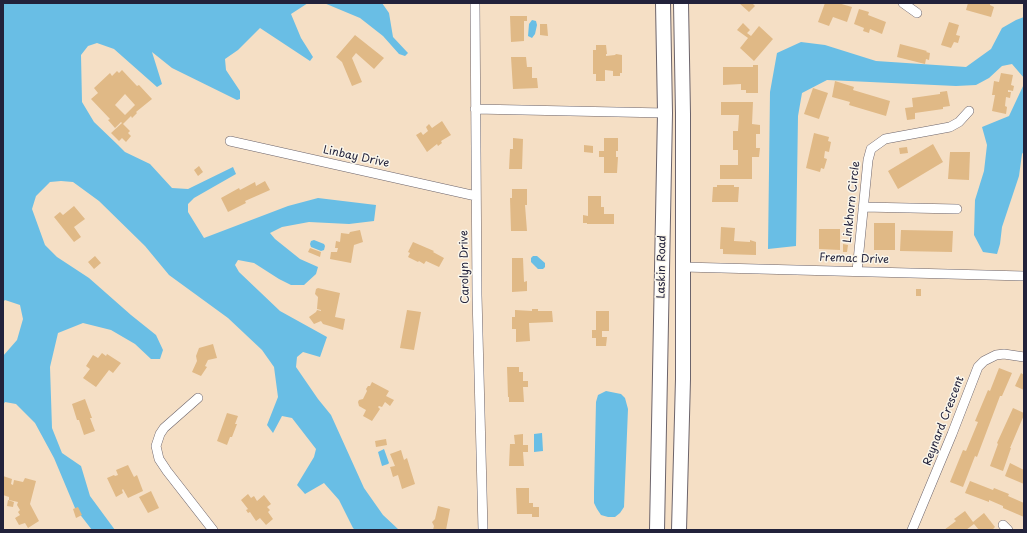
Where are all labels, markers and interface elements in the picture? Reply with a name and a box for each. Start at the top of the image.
street label: Linbay Drive [322,144,390,170]
street label: Linkhorn Circle [841,160,863,244]
street label: Carolyn Drive [458,230,472,304]
street label: Laskin Road [655,235,669,299]
street label: Fremac Drive [819,251,889,267]
street label: Reynard Crescent [921,375,967,467]

